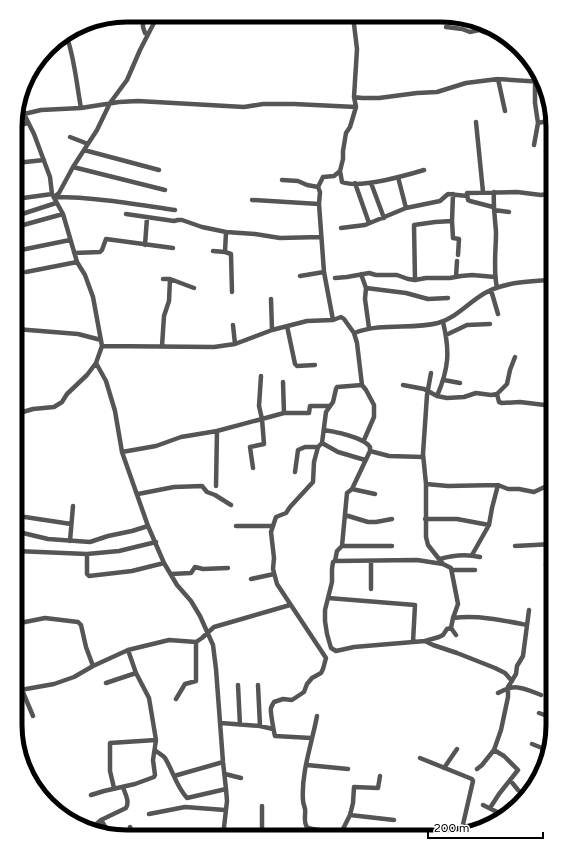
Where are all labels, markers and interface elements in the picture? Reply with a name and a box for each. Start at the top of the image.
scale bar [428,814,543,840]
text: 200 m [434,821,469,835]

